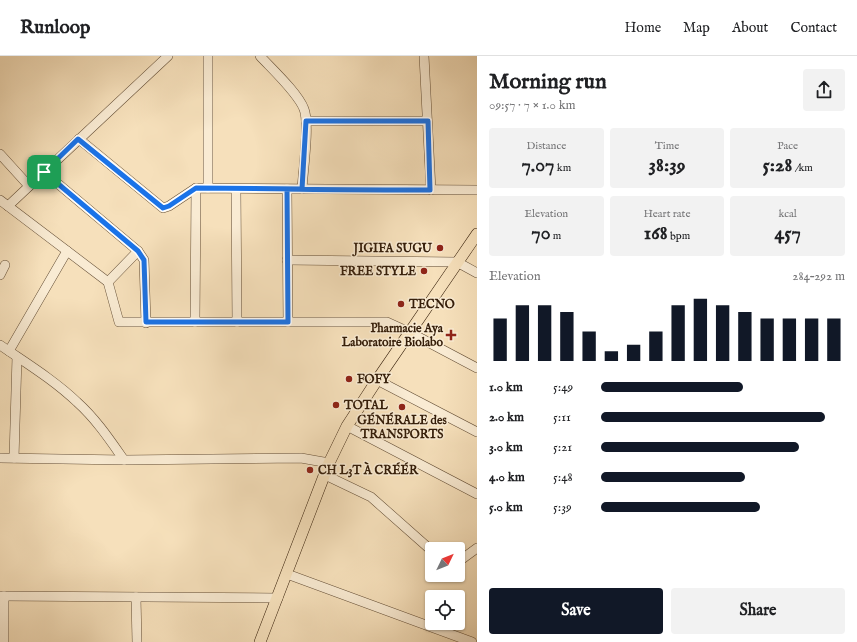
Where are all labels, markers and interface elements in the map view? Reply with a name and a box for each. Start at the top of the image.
text: Runloop [20,16,90,40]
text: Home [625,19,661,37]
text: Map [683,19,710,37]
text: About [732,19,768,37]
text: Contact [790,19,837,37]
text: Morning run [489,68,607,96]
button: share [803,69,845,111]
text: 09:57 · 7 × 1.0 km [489,97,576,114]
text: Distance [526,139,566,153]
text: Time [655,139,679,153]
text: Pace [777,139,798,153]
text: 7.07 [522,153,554,178]
text: 38:39 [649,153,685,178]
text: 5:28 [763,153,792,178]
pin [27,155,61,189]
icon: arrive [33,161,55,183]
text: km [554,161,571,175]
text: /km [792,161,813,175]
text: Elevation [525,207,568,221]
text: Heart rate [644,207,690,221]
text: kcal [778,207,797,221]
text: 70 [531,221,550,246]
text: 168 [644,221,668,246]
text: 457 [774,221,801,246]
text: m [550,229,561,243]
text: bpm [668,229,690,243]
place label: JIGIFA SUGU [352,241,433,257]
marker: JIGIFA SUGU [435,243,445,253]
place label: FREE STYLE [340,264,417,279]
marker: FREE STYLE [419,266,429,276]
text: Elevation [489,268,541,285]
text: 284–292 m [792,268,845,285]
place label: TECNO [408,297,455,312]
marker: TECNO [396,299,406,309]
place label: Pharmacie Aya Laboratoire Biolabo [341,321,444,350]
marker: Pharmacie Aya Laboratoire Biolabo [446,330,456,340]
place label: FOFY [357,372,391,387]
marker: FOFY [344,374,354,384]
text: 1.0 km [489,379,523,396]
text: 5:49 [553,379,573,396]
place label: TOTAL [343,398,388,413]
marker: TOTAL [331,400,341,410]
marker: GÉNÉRALE des TRANSPORTS [397,402,407,412]
text: 2.0 km [489,409,524,426]
text: 5:11 [553,409,571,426]
place label: GÉNÉRALE des TRANSPORTS [357,412,447,442]
text: 3.0 km [489,439,523,456]
text: 5:21 [553,439,572,456]
place label: CH L3T À CRÉÉR [318,461,419,478]
marker: CH L3T À CRÉÉR [305,465,315,475]
text: 4.0 km [489,469,525,486]
text: 5:48 [553,469,573,486]
text: 5.0 km [489,499,523,516]
text: 5:39 [553,499,572,516]
north arrow [425,542,465,582]
map controls [425,542,465,630]
button: Save [489,588,663,634]
button: Share [671,588,845,634]
button: locate [425,590,465,630]

